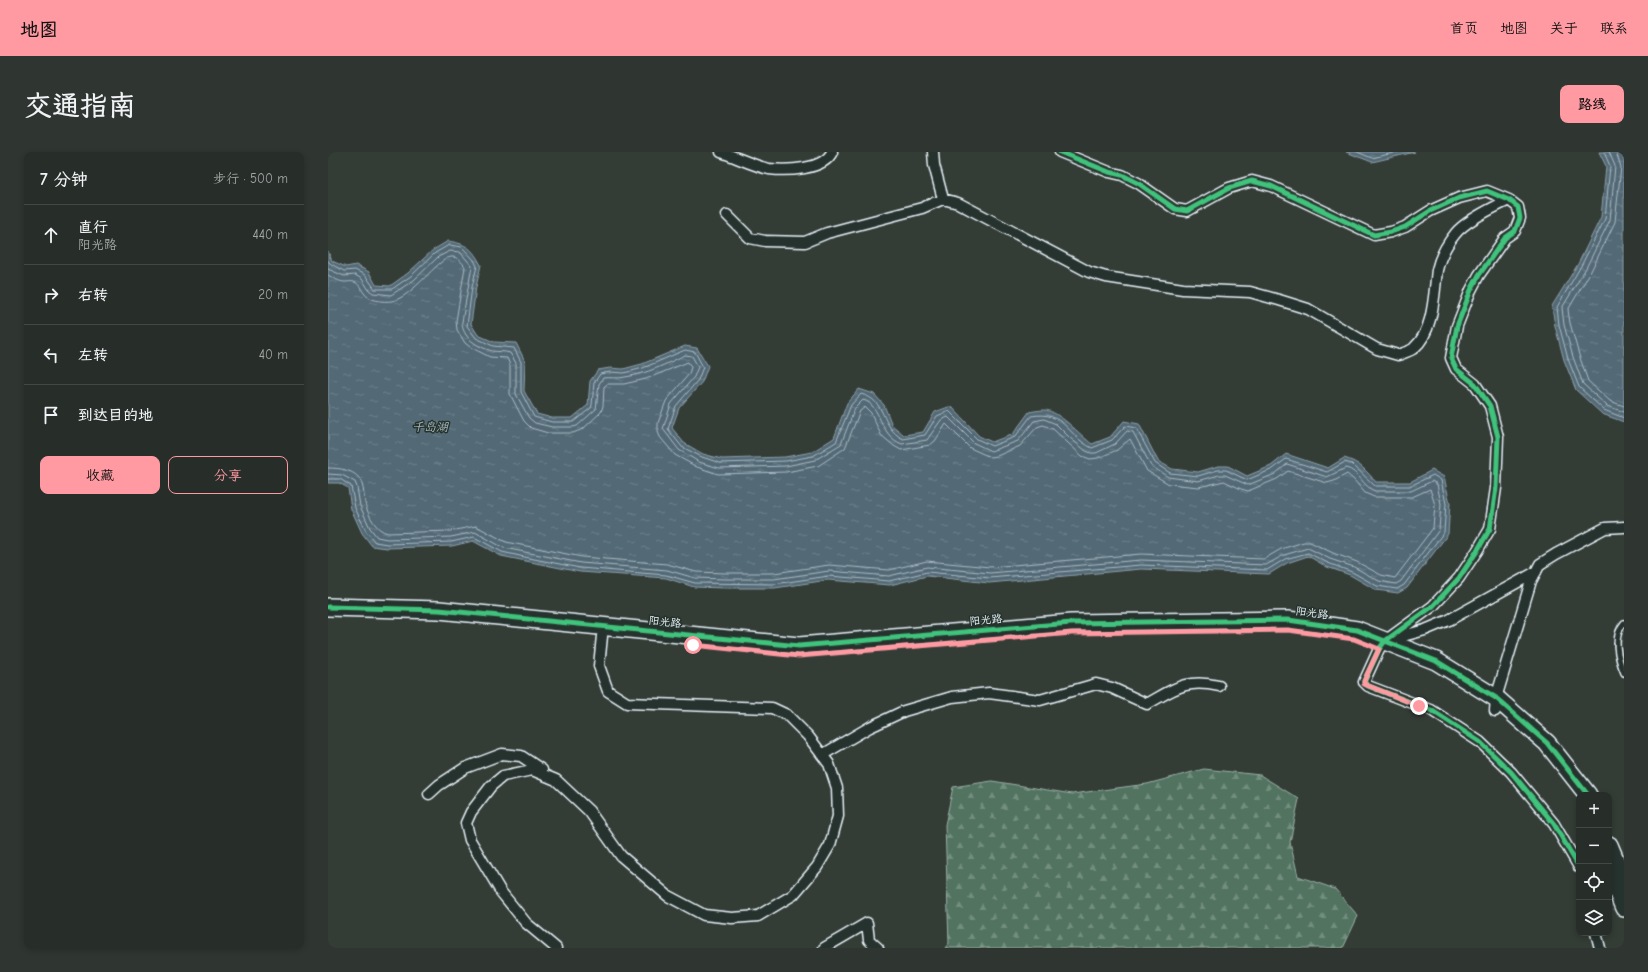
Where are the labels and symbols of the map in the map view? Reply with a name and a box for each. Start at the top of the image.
water label: 千岛湖 [412,420,449,434]
street label: 阳光路 [1295,604,1329,622]
street label: 阳光路 [969,612,1003,628]
street label: 阳光路 [648,614,682,630]
route start [684,636,702,654]
route end [1410,697,1428,715]

